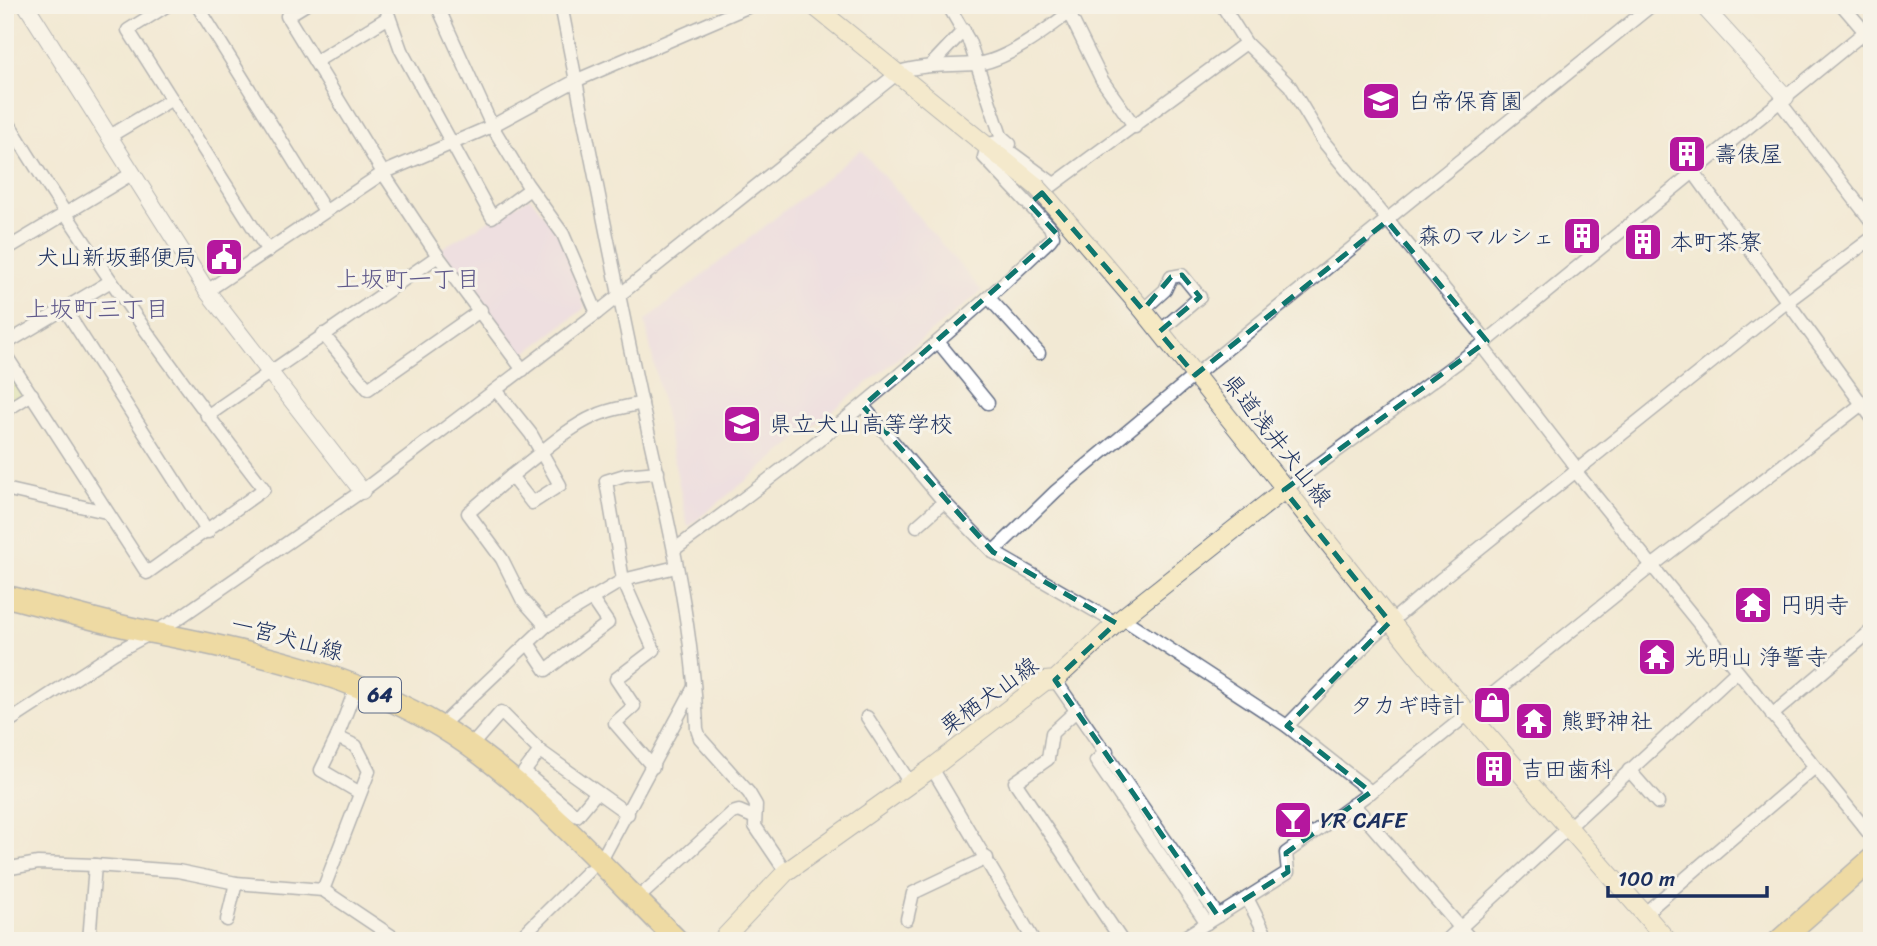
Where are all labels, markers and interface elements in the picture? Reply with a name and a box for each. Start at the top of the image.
school or university icon: 白帝保育園 [1360,80,1402,122]
place label: 白帝保育園 [1408,81,1523,122]
building icon: 壽俵屋 [1666,133,1708,175]
place label: 壽俵屋 [1714,134,1783,175]
building icon: 森のマルシェ [1561,215,1603,257]
place label: 森のマルシェ [1417,216,1555,257]
building icon: 本町茶寮 [1622,221,1664,263]
place label: 本町茶寮 [1670,222,1762,263]
public building icon: 犬山新坂郵便局 [203,236,245,278]
place label: 犬山新坂郵便局 [36,237,197,278]
district label: 上坂町一丁目 [336,258,480,300]
district label: 上坂町三丁目 [25,288,169,330]
street label: 県道浅井犬山線 [1211,364,1343,516]
school or university icon: 県立犬山高等学校 [721,403,763,445]
place label: 県立犬山高等学校 [769,404,953,445]
temple icon: 円明寺 [1732,584,1774,626]
place label: 円明寺 [1780,585,1849,626]
street label: 一宮犬山線 [226,603,348,673]
temple icon: 光明山 浄誓寺 [1636,636,1678,678]
place label: 光明山 浄誓寺 [1684,637,1828,678]
street label: 栗栖犬山線 [930,646,1048,746]
road number: 64 [359,678,401,712]
shop icon: タカギ時計 [1471,684,1513,726]
place label: タカギ時計 [1350,685,1465,726]
temple icon: 熊野神社 [1513,700,1555,742]
place label: 熊野神社 [1561,701,1653,742]
building icon: 吉田歯科 [1473,748,1515,790]
place label: 吉田歯科 [1521,749,1613,790]
bar icon: YR CAFE [1272,799,1314,841]
place label: YR CAFE [1320,800,1408,841]
scale bar [1608,855,1767,899]
text: 100 m [1618,860,1675,898]

